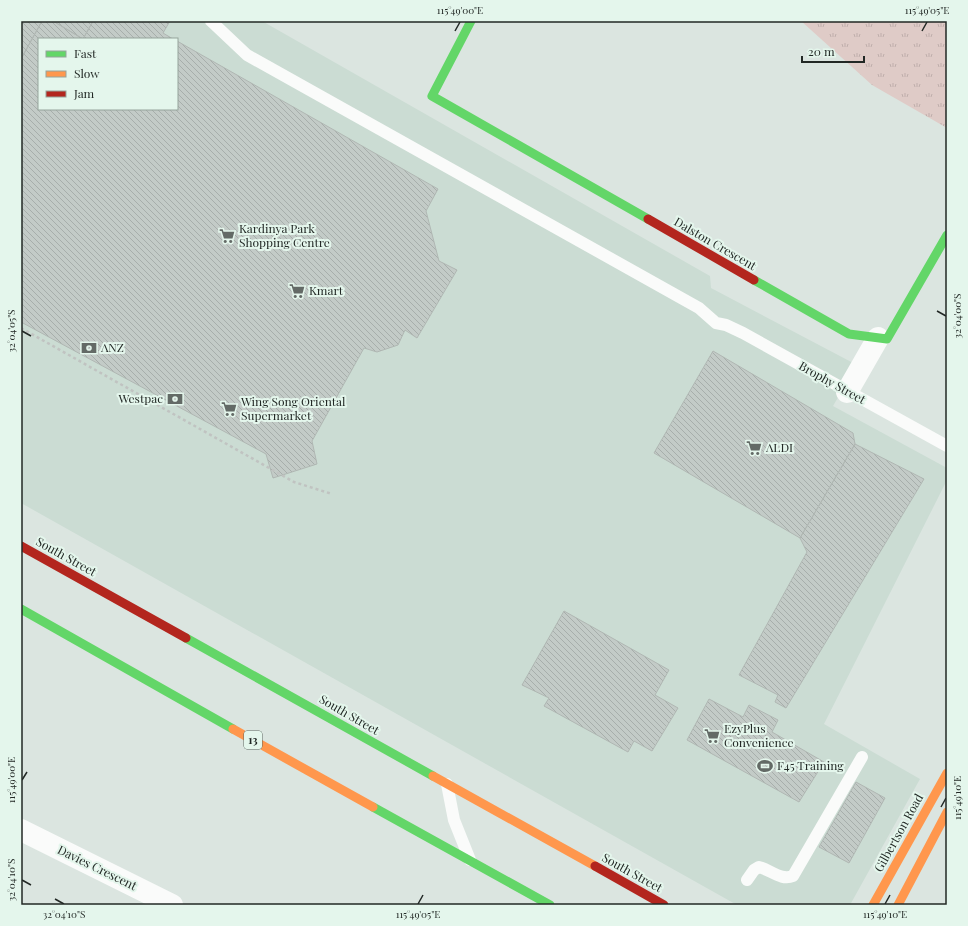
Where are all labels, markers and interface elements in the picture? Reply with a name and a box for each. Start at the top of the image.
text: 115°49'00"E [437,3,483,17]
text: 115°49'05"E [905,3,949,17]
legend [38,38,178,110]
scale bar [802,38,864,64]
text: 20 m [808,43,835,59]
text: Fast [74,45,97,61]
text: Slow [74,65,100,81]
text: Jam [73,85,95,101]
street label: Dalston Crescent [671,213,760,274]
place label: Kardinya Park Shopping Centre [239,220,330,250]
supermarket icon: Kardinya Park Shopping Centre [218,227,236,245]
supermarket icon: Kmart [288,282,306,300]
place label: Kmart [309,282,344,298]
text: 32°04'00"S [950,294,964,338]
text: 32°04'05"S [4,309,18,353]
bank icon: ANZ [80,339,98,357]
place label: ANZ [100,339,124,355]
street label: Brophy Street [796,357,869,407]
place label: Westpac [118,390,163,406]
bank icon: Westpac [166,390,184,408]
place label: Wing Song Oriental Supermarket [240,393,346,423]
supermarket icon: Wing Song Oriental Supermarket [220,400,238,418]
supermarket icon: ALDI [745,439,763,457]
place label: ALDI [765,439,793,455]
street label: South Street [34,533,100,580]
street label: South Street [317,691,383,738]
place label: EzyPlus Convenience [724,720,794,750]
supermarket icon: EzyPlus Convenience [703,727,721,745]
road number: 13 [244,731,262,749]
text: 115°49'00"E [4,757,18,803]
sports icon: F45 Training [756,757,774,775]
place label: F45 Training [777,757,844,773]
text: 115°49'10"E [950,776,964,820]
street label: Gilbertson Road [870,790,926,875]
street label: Davies Crescent [55,841,140,894]
street label: South Street [600,849,666,896]
text: 32°04'10"S [4,859,18,901]
text: 32°04'10"S [43,907,85,921]
text: 115°49'05"E [396,907,440,921]
text: 115°49'10"E [863,907,907,921]

